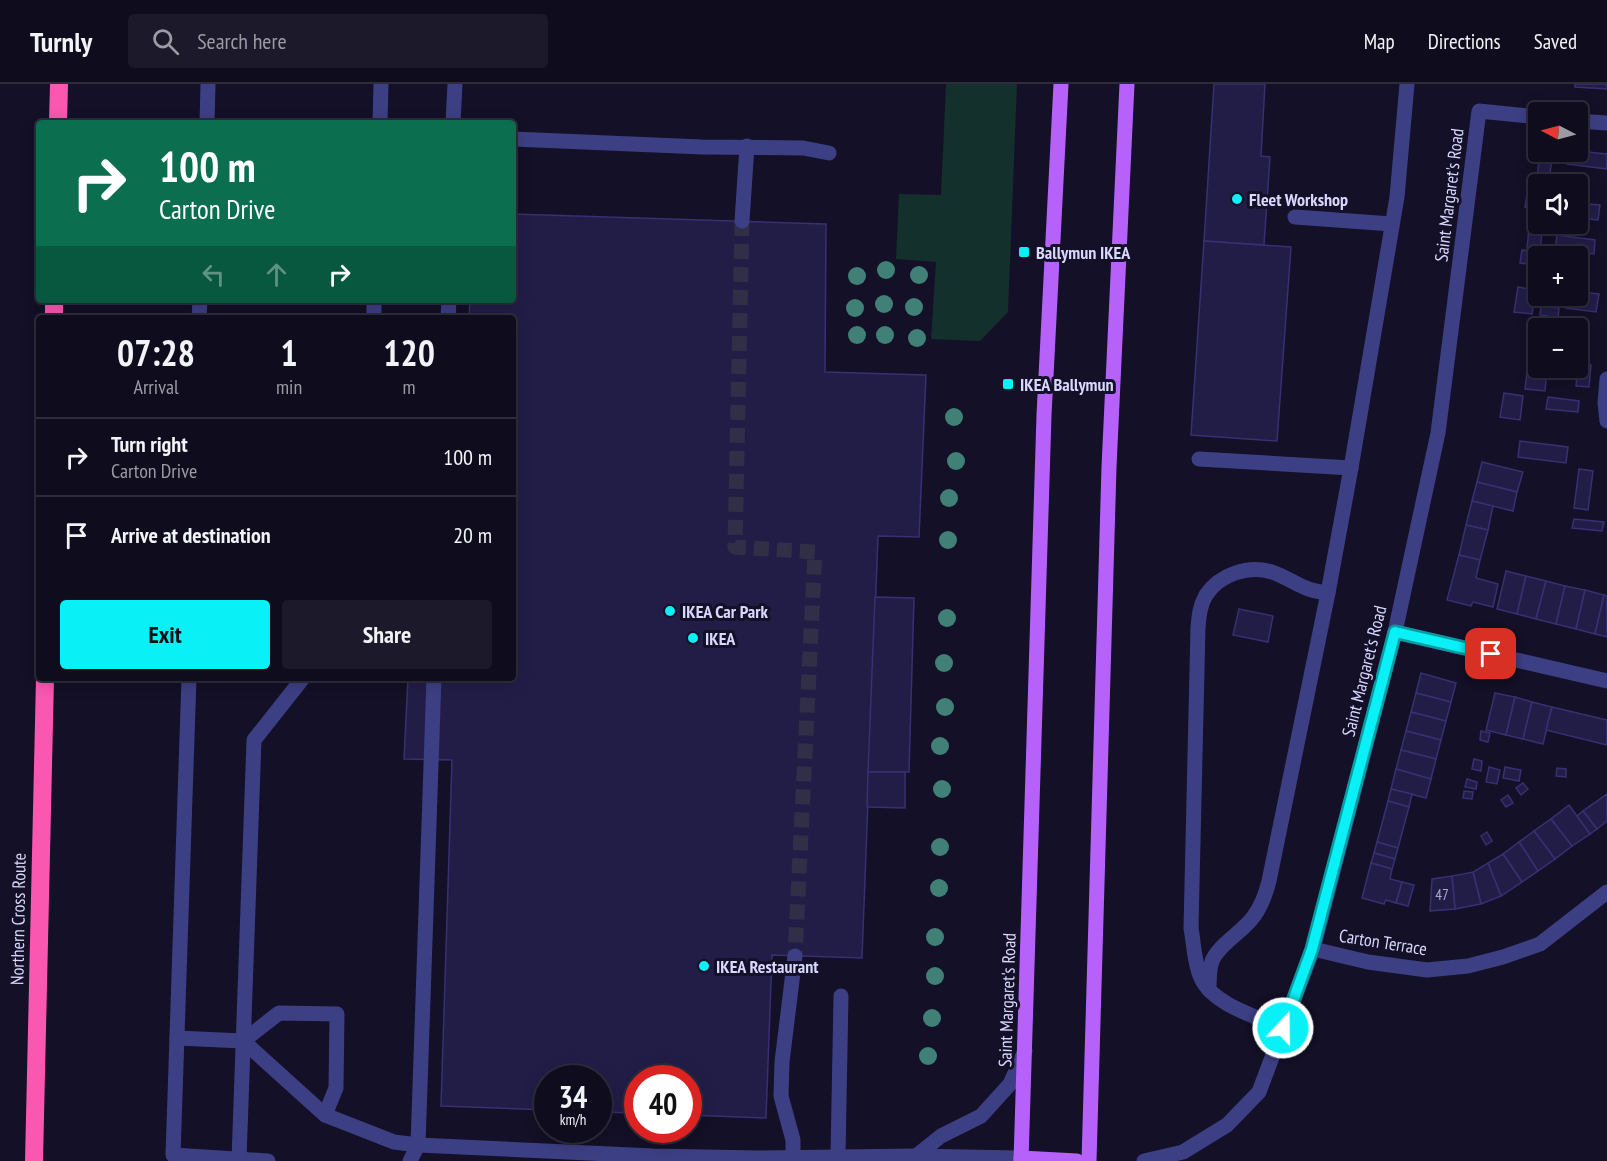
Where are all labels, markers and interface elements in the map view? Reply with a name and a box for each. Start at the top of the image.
search box [128,14,548,68]
text: Turnly [30,23,92,60]
icon: search [149,25,182,58]
text: Search here [197,27,287,55]
text: Map [1364,28,1395,55]
text: Directions [1428,28,1501,55]
text: Saved [1534,28,1577,55]
north arrow [1528,102,1588,162]
map controls [1528,102,1588,378]
street label: Saint Margaret's Road [1429,127,1469,263]
text: 100 m [159,139,256,194]
icon: right [60,144,138,222]
button: sound [1528,174,1588,234]
place label: Fleet Workshop [1249,188,1348,211]
text: Carton Drive [159,192,275,226]
marker: Fleet Workshop [1230,192,1244,206]
place label: Ballymun IKEA [1036,241,1131,264]
marker: Ballymun IKEA [1017,245,1031,259]
button: + [1528,246,1588,306]
icon: left [197,258,230,291]
icon: ahead [260,258,293,291]
icon: right [323,258,356,291]
button: − [1528,318,1588,378]
text: 07:28 [117,329,195,376]
text: 1 [280,329,298,376]
text: 120 [383,329,435,376]
place label: IKEA Ballymun [1020,373,1114,396]
text: Arrival [133,374,179,400]
text: min [276,374,302,400]
text: m [403,374,416,400]
marker: IKEA Ballymun [1001,377,1015,391]
text: Turn right [111,430,188,458]
icon: right [60,441,93,474]
text: 100 m [443,443,492,471]
text: Carton Drive [111,458,197,484]
icon: arrive [60,519,93,552]
text: Arrive at destination [111,521,271,549]
text: 20 m [453,521,492,549]
button: Exit [60,600,270,669]
button: Share [282,600,492,669]
place label: IKEA Car Park [682,600,769,623]
street label: Saint Margaret's Road [1337,603,1391,739]
marker: IKEA Car Park [663,604,677,618]
place label: IKEA [705,627,736,650]
pin [1465,628,1516,679]
marker: IKEA [686,631,700,645]
icon: arrive [1474,637,1507,670]
street label: Northern Cross Route [5,853,31,985]
house number: 47 [1435,885,1449,904]
street label: Carton Terrace [1337,924,1429,960]
street label: Saint Margaret's Road [993,932,1021,1068]
place label: IKEA Restaurant [716,955,819,978]
marker: IKEA Restaurant [697,959,711,973]
position arrow [1251,996,1315,1060]
speed limit sign: 40 [624,1065,702,1143]
text: 34 [559,1077,587,1116]
text: km/h [560,1110,586,1129]

